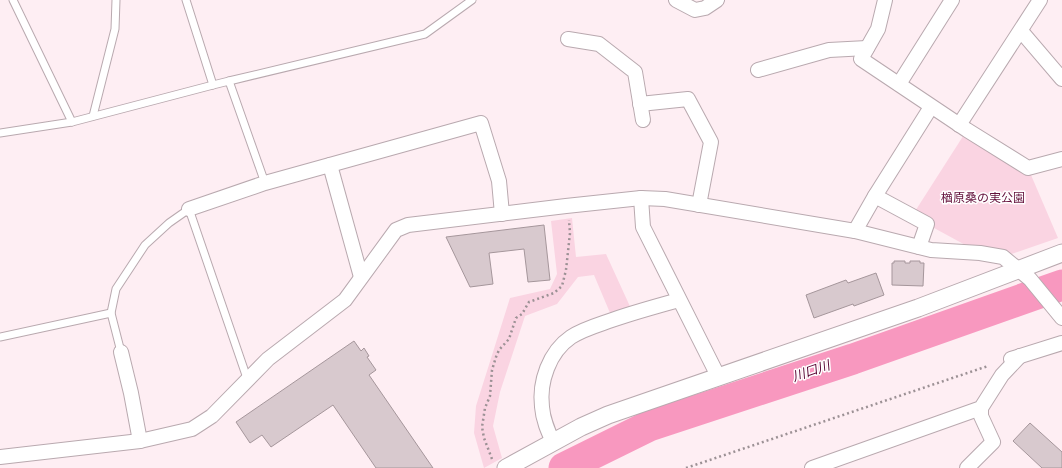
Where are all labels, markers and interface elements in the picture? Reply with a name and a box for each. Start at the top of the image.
park label: 楢原桑の実公園 [941,191,1025,205]
water label: 川口川 [790,357,834,384]

